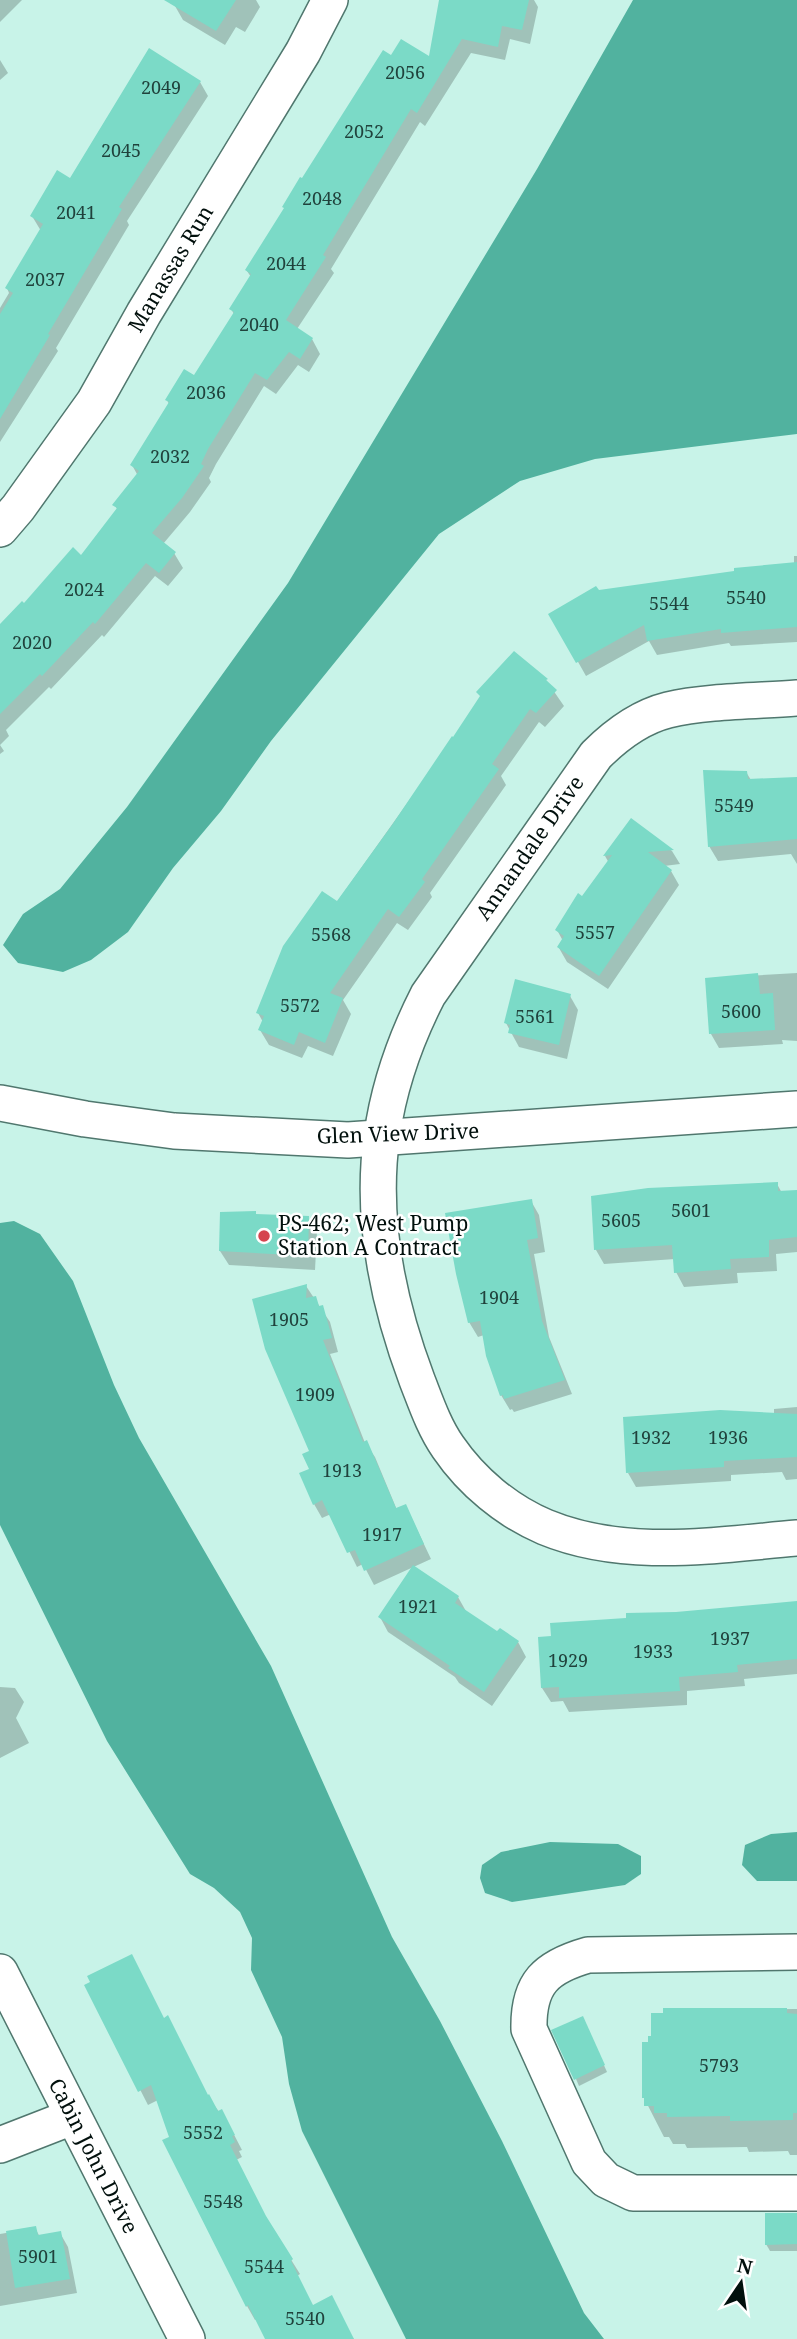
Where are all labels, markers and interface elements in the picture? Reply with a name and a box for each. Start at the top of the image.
house number: 2056 [385,60,425,84]
house number: 2049 [141,75,181,99]
house number: 2052 [344,119,384,143]
house number: 2045 [101,138,141,162]
house number: 2048 [302,186,342,210]
house number: 2041 [56,200,96,224]
street label: Manassas Run [121,200,219,337]
house number: 2044 [266,251,306,275]
house number: 2037 [25,267,65,291]
house number: 2040 [239,312,279,336]
house number: 2036 [186,380,226,404]
house number: 2032 [150,444,190,468]
house number: 2024 [64,577,104,601]
house number: 5540 [726,585,766,609]
house number: 5544 [649,591,689,615]
house number: 2020 [12,630,52,654]
street label: Annandale Drive [469,770,590,925]
house number: 5549 [714,793,754,817]
house number: 5557 [575,920,615,944]
house number: 5568 [311,922,351,946]
house number: 5572 [280,993,320,1017]
house number: 5600 [721,999,761,1023]
house number: 5561 [515,1004,555,1028]
street label: Glen View Drive [316,1116,480,1150]
house number: 5601 [671,1198,711,1222]
house number: 5605 [601,1208,641,1232]
place label: PS-462; West Pump Station A Contract [278,1209,468,1261]
marker: PS-462; West Pump Station A Contract [256,1228,272,1244]
house number: 1904 [479,1285,519,1309]
house number: 1905 [269,1307,309,1331]
house number: 1909 [295,1382,335,1406]
house number: 1932 [631,1425,671,1449]
house number: 1936 [708,1425,748,1449]
house number: 1913 [322,1458,362,1482]
house number: 1917 [362,1522,402,1546]
house number: 1921 [398,1594,438,1618]
house number: 1937 [710,1626,750,1650]
house number: 1933 [633,1639,673,1663]
house number: 1929 [548,1648,588,1672]
house number: 5793 [699,2053,739,2077]
street label: Cabin John Drive [43,2073,145,2238]
house number: 5552 [183,2120,223,2144]
house number: 5548 [203,2189,243,2213]
house number: 5901 [18,2244,58,2268]
north arrow [706,2248,776,2318]
text: N [735,2252,755,2281]
house number: 5544 [244,2254,284,2278]
house number: 5540 [285,2306,325,2330]

